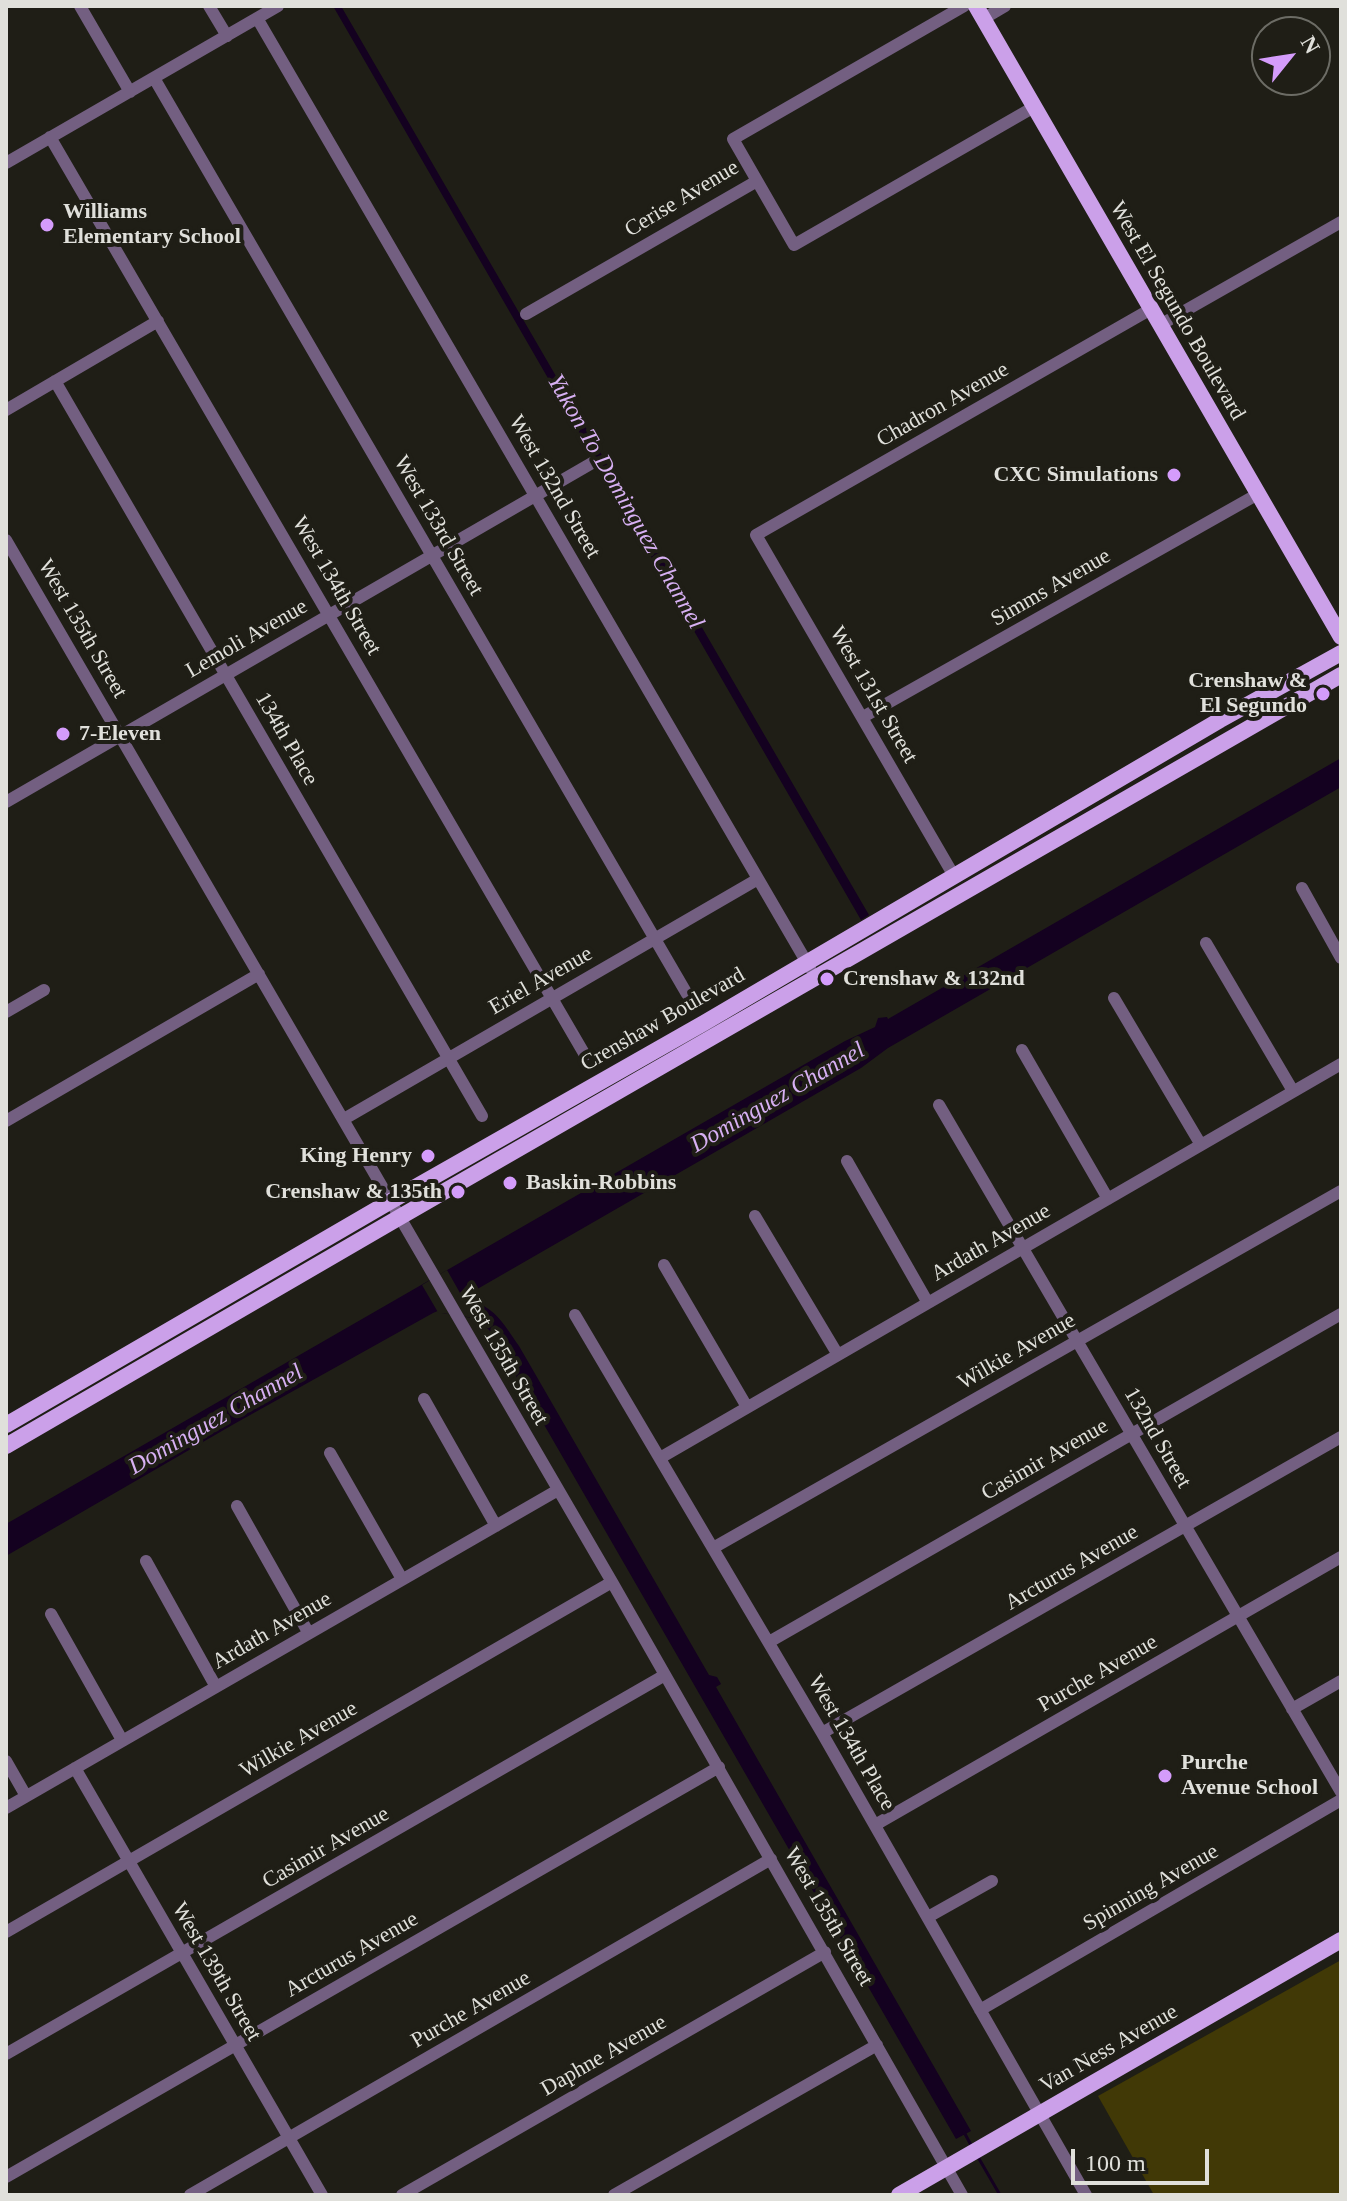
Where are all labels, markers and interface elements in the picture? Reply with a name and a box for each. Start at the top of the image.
north arrow [1251,16,1331,96]
text: N [1296,32,1325,58]
street label: Cerise Avenue [620,155,744,243]
street label: West El Segundo Boulevard [1104,197,1250,425]
place label: Williams Elementary School [63,199,241,250]
marker: Williams Elementary School [38,216,56,234]
street label: Chadron Avenue [872,357,1014,453]
water label: Yukon To Dominguez Channel [540,369,710,635]
street label: West 132nd Street [502,411,606,563]
street label: West 133rd Street [387,451,489,601]
place label: CXC Simulations [994,462,1158,488]
marker: CXC Simulations [1165,466,1183,484]
street label: West 134th Street [286,512,386,660]
street label: Simms Avenue [987,543,1115,633]
street label: West 135th Street [32,555,132,703]
street label: Lemoli Avenue [182,594,312,684]
street label: West 131st Street [823,622,923,768]
place label: Crenshaw & El Segundo [1188,668,1307,720]
marker: Crenshaw & El Segundo [1314,685,1332,703]
street label: 134th Place [249,688,323,790]
place label: 7-Eleven [79,721,161,747]
marker: 7-Eleven [54,725,72,743]
street label: Eriel Avenue [485,941,597,1021]
street label: Crenshaw Boulevard [576,962,750,1078]
place label: Crenshaw & 132nd [843,966,1025,992]
marker: Crenshaw & 132nd [818,970,836,988]
water label: Dominguez Channel [686,1036,870,1160]
place label: King Henry [300,1143,412,1169]
marker: King Henry [419,1147,437,1165]
place label: Baskin-Robbins [526,1170,676,1196]
marker: Baskin-Robbins [501,1174,519,1192]
place label: Crenshaw & 135th [265,1179,442,1205]
marker: Crenshaw & 135th [449,1183,467,1201]
street label: Ardath Avenue [927,1198,1055,1288]
street label: West 135th Street [453,1282,553,1430]
street label: Wilkie Avenue [954,1308,1080,1396]
water label: Dominguez Channel [124,1358,308,1482]
street label: 132nd Street [1118,1383,1196,1493]
street label: Casimir Avenue [977,1413,1113,1507]
street label: Arcturus Avenue [1001,1519,1143,1617]
street label: Ardath Avenue [208,1586,336,1676]
street label: Purche Avenue [1034,1629,1162,1719]
street label: West 134th Place [802,1670,900,1816]
street label: Wilkie Avenue [236,1696,362,1784]
place label: Purche Avenue School [1181,1750,1318,1802]
marker: Purche Avenue School [1156,1767,1174,1785]
street label: Casimir Avenue [258,1801,394,1895]
street label: Spinning Avenue [1079,1839,1223,1937]
street label: West 135th Street [778,1843,878,1991]
street label: West 139th Street [166,1898,266,2046]
street label: Arcturus Avenue [281,1906,423,2004]
street label: Purche Avenue [407,1965,535,2055]
street label: Van Ness Avenue [1035,1999,1183,2099]
street label: Daphne Avenue [536,2009,672,2103]
scale bar [1075,2133,1213,2183]
text: 100 m [1085,2150,1146,2176]

